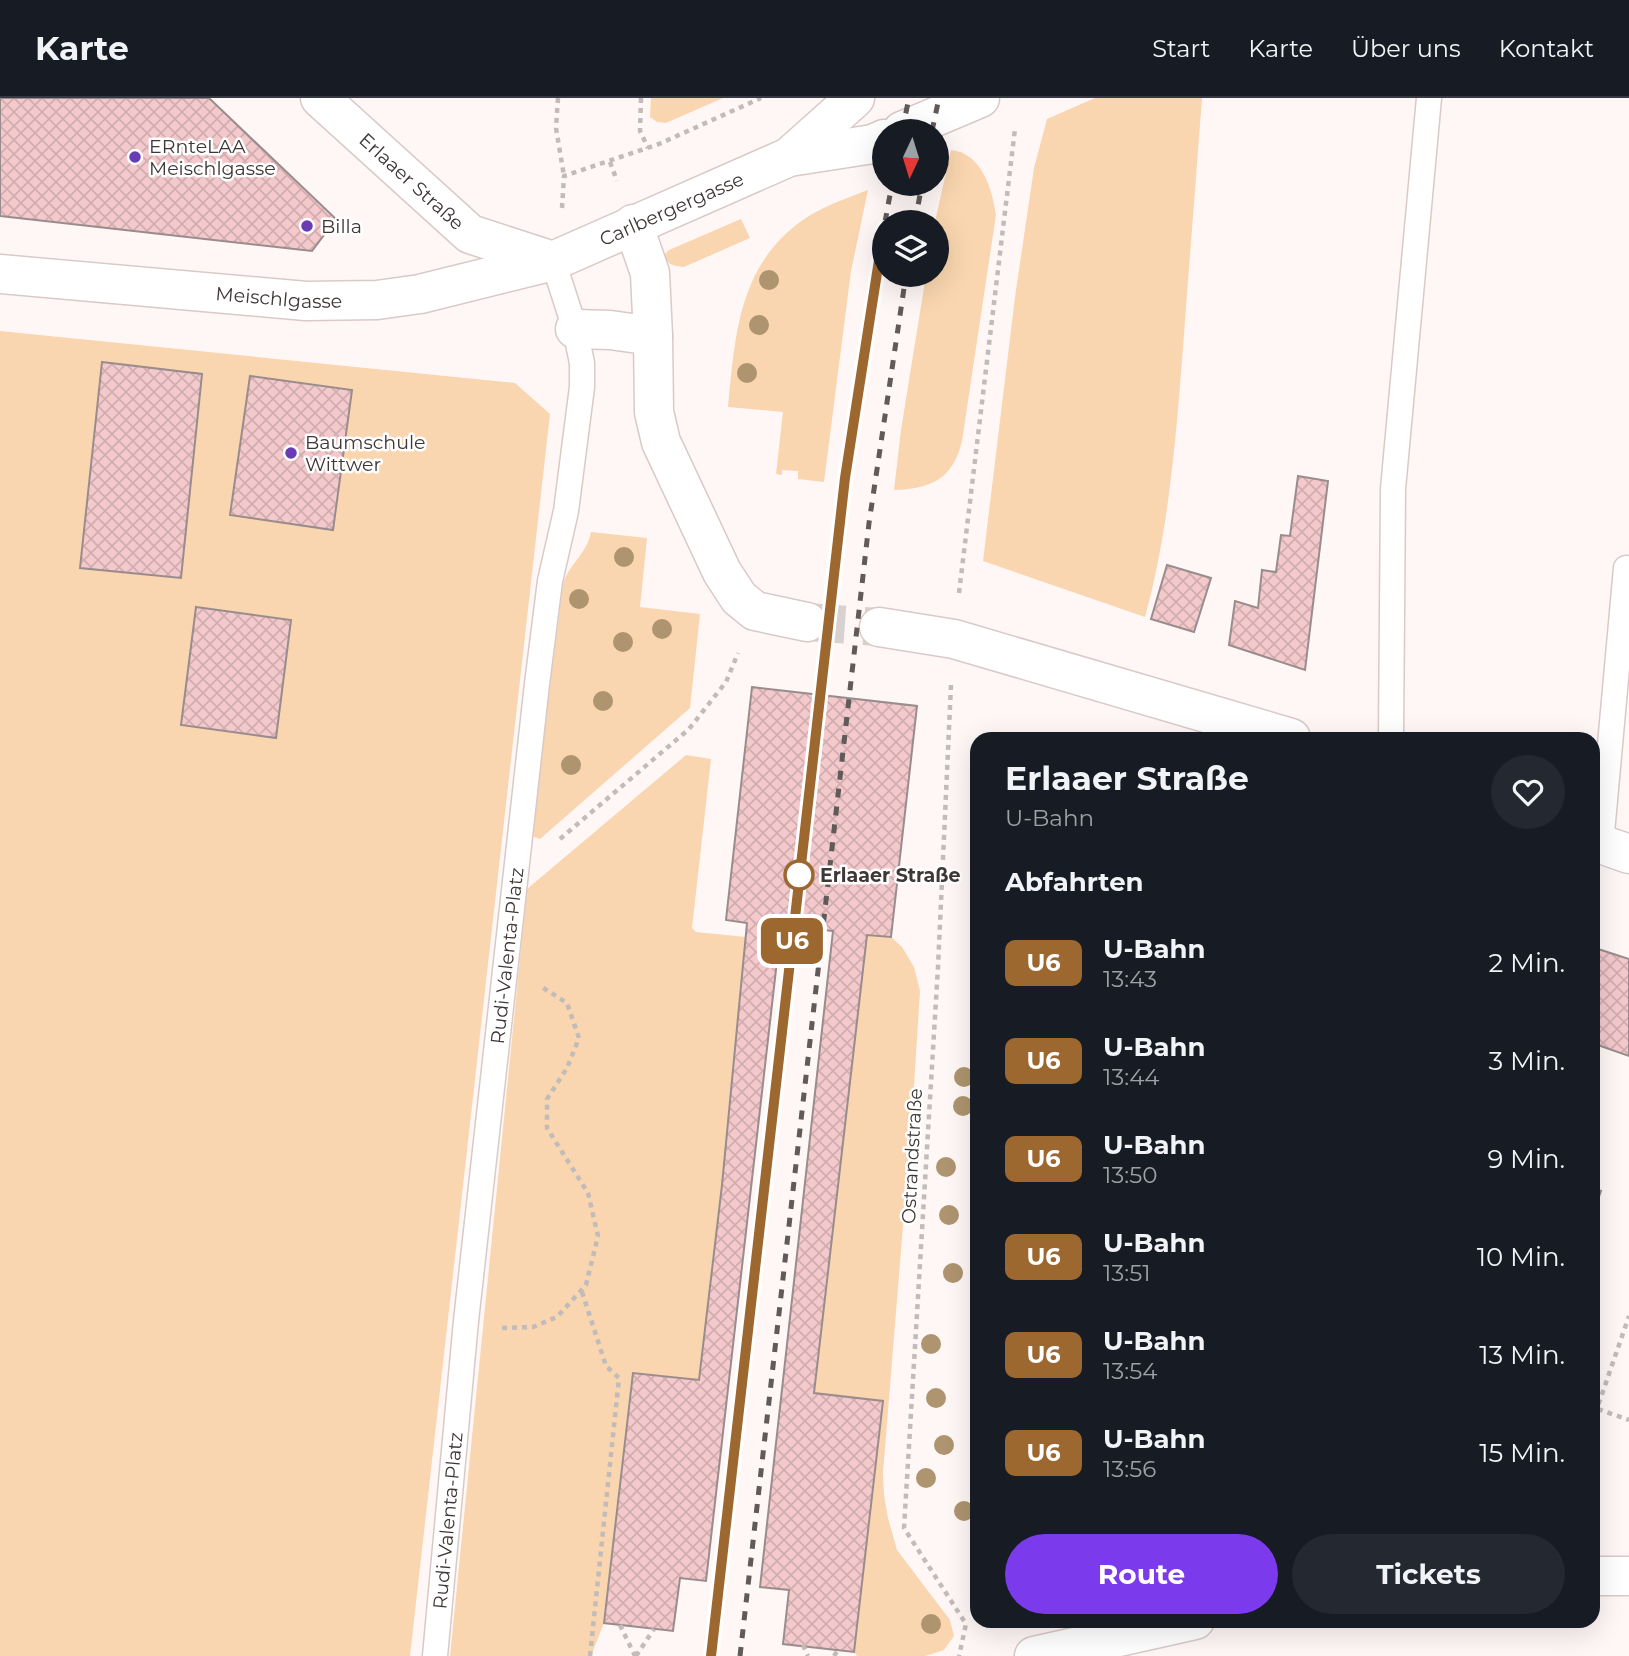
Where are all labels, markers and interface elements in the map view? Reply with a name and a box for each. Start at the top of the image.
text: Karte [35,28,129,68]
text: Start [1152,34,1210,63]
text: Karte [1248,34,1313,63]
text: Über uns [1351,34,1461,63]
text: Kontakt [1499,34,1594,63]
north arrow [872,119,948,196]
map controls [872,119,949,287]
street label: Erlaaer Straße [355,128,469,235]
place label: ERnteLAA Meischlgasse [149,135,276,180]
marker: ERnteLAA Meischlgasse [127,149,143,165]
street label: Carlbergergasse [596,167,747,251]
button: layers [872,210,949,287]
place label: Billa [321,215,362,238]
marker: Billa [299,218,315,234]
street label: Meischlgasse [215,282,342,313]
place label: Baumschule Wittwer [305,431,426,476]
marker: Baumschule Wittwer [283,445,299,461]
button: heart [1491,755,1565,829]
text: Erlaaer Straße [1005,758,1249,798]
text: U-Bahn [1005,804,1094,832]
marker: Erlaaer Straße [784,860,814,890]
place label: Erlaaer Straße [820,864,960,887]
street label: Rudi-Valenta-Platz [485,866,528,1045]
text: Abfahrten [1005,866,1144,898]
line badge: U6 [760,918,824,964]
text: U6 [775,926,809,955]
text: U-Bahn [1103,933,1205,965]
text: 2 Min. [1489,947,1565,979]
text: U6 [1026,948,1061,977]
text: 13:43 [1103,965,1157,993]
text: U-Bahn [1103,1031,1205,1063]
text: 3 Min. [1489,1045,1565,1077]
text: U6 [1026,1046,1061,1075]
text: 13:44 [1103,1063,1160,1091]
street label: Ostrandstraße [897,1088,927,1224]
text: U-Bahn [1103,1129,1205,1161]
text: 9 Min. [1487,1143,1565,1175]
text: U6 [1026,1144,1061,1173]
text: 13:50 [1103,1161,1157,1189]
text: U-Bahn [1103,1227,1205,1259]
text: 10 Min. [1477,1241,1565,1273]
text: U6 [1026,1242,1061,1271]
text: 13:51 [1103,1259,1150,1287]
text: U-Bahn [1103,1325,1205,1357]
text: 13 Min. [1479,1339,1565,1371]
text: U6 [1026,1340,1061,1369]
text: 13:54 [1103,1357,1157,1385]
text: U-Bahn [1103,1423,1205,1455]
street label: Rudi-Valenta-Platz [428,1431,467,1610]
text: 15 Min. [1479,1437,1565,1469]
text: U6 [1026,1438,1061,1467]
text: 13:56 [1103,1455,1156,1483]
button: Route [1005,1534,1278,1614]
button: Tickets [1292,1534,1565,1614]

